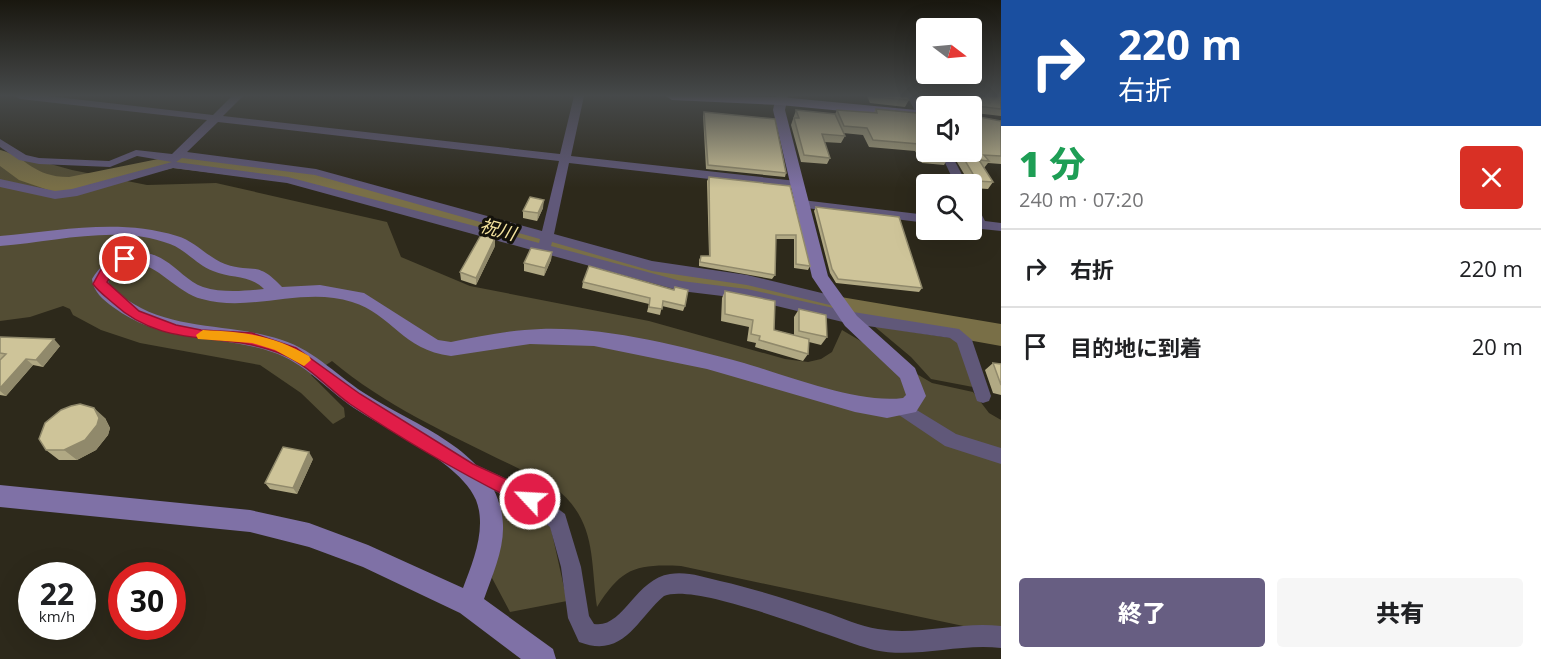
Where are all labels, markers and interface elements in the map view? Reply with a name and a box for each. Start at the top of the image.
text: 220 m [1118,15,1242,72]
north arrow [916,18,982,84]
map controls [916,18,982,240]
icon: right [1019,24,1097,102]
text: 右折 [1118,71,1172,108]
button: sound [916,96,982,162]
text: 1 分 [1019,139,1085,188]
button: close [1460,146,1523,209]
button: search [916,174,982,240]
text: 240 m · 07:20 [1019,186,1144,213]
water label: 祝川 [478,213,520,246]
pin [99,233,150,284]
icon: arrive [108,242,141,275]
icon: right [1019,252,1052,285]
text: 220 m [1459,253,1523,283]
text: 右折 [1070,254,1114,284]
icon: arrive [1019,330,1052,363]
text: 20 m [1472,331,1523,361]
text: 目的地に到着 [1070,332,1202,362]
position arrow [498,467,562,531]
speed limit sign: 30 [108,562,186,640]
text: 22 [40,573,74,614]
button: 終了 [1019,578,1265,647]
button: 共有 [1277,578,1523,647]
text: km/h [39,606,75,626]

